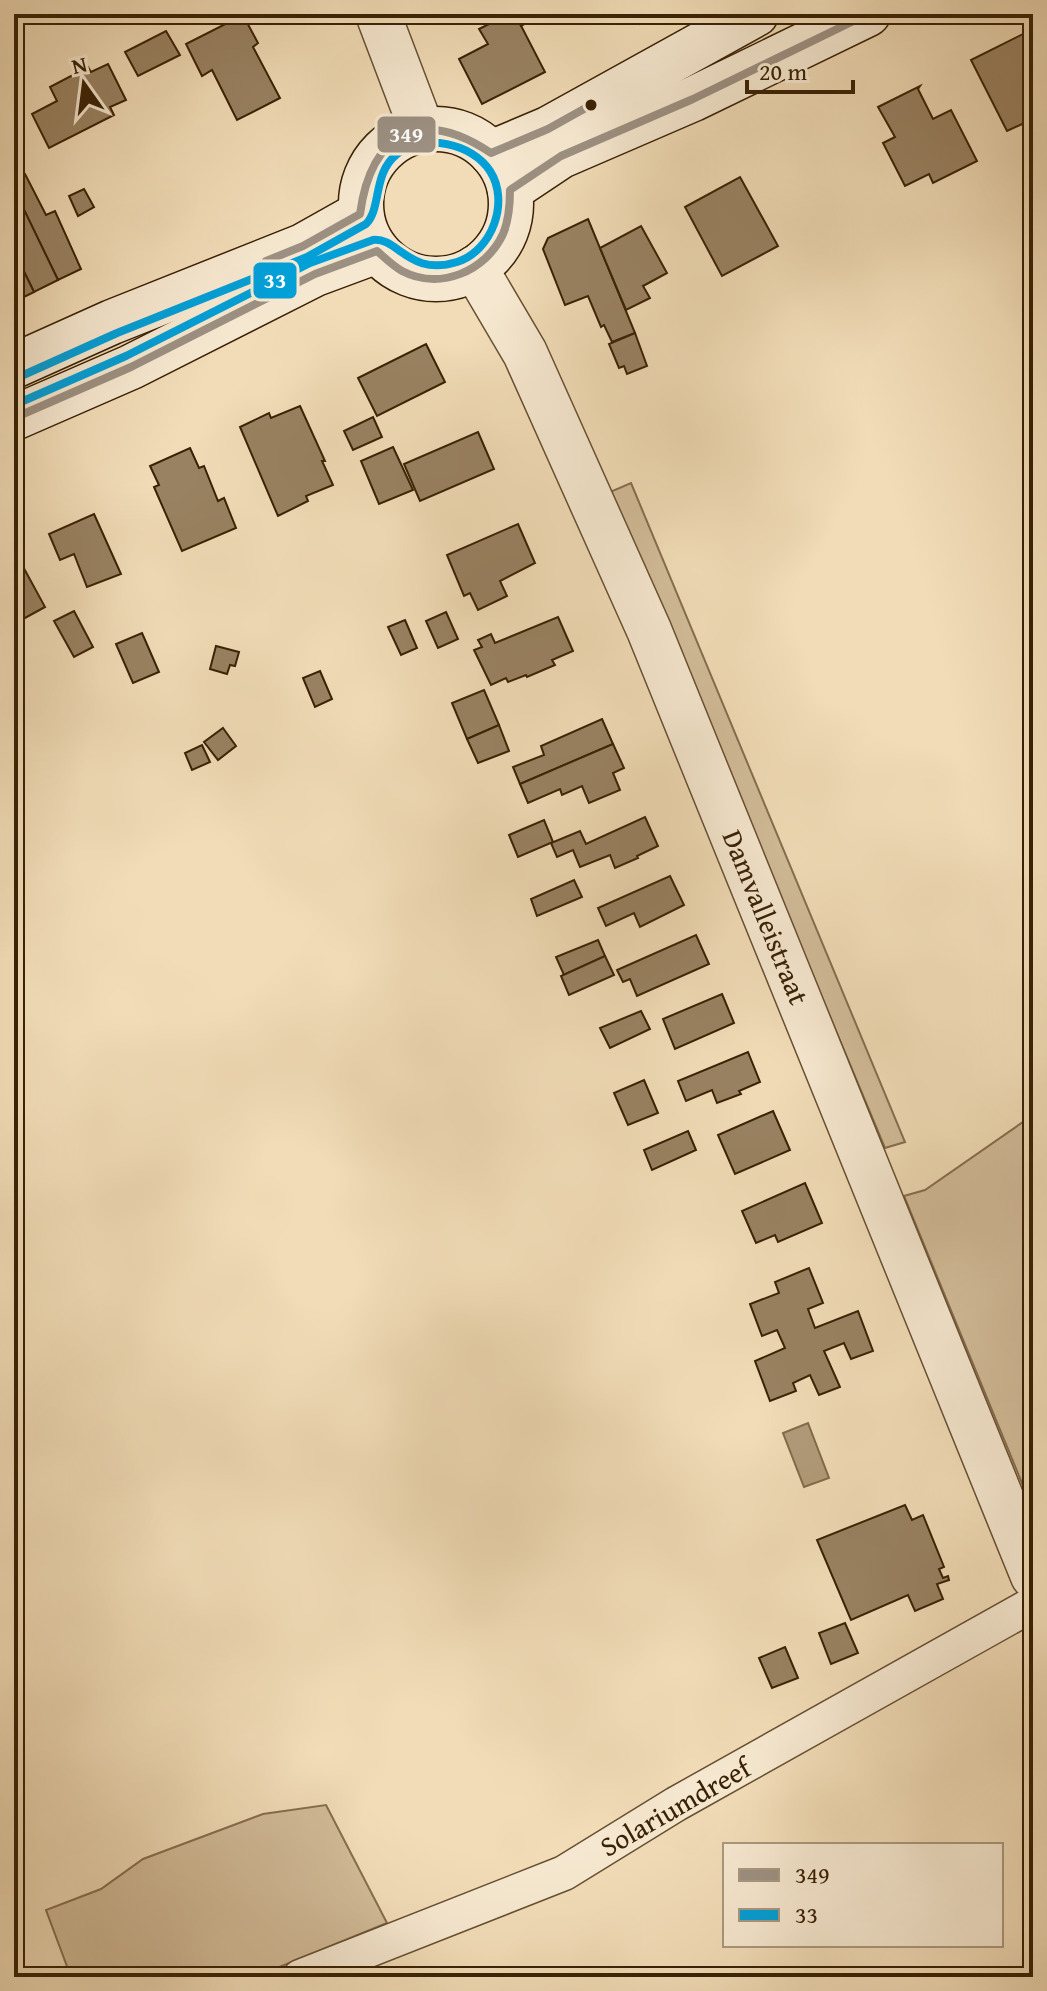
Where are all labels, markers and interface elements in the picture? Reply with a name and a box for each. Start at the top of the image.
north arrow [44,44,124,124]
scale bar [747,44,853,94]
text: N [68,47,90,82]
text: 20 m [759,54,807,89]
unlabelled marker [583,97,599,113]
line badge: 349 [376,115,437,154]
text: 349 [389,118,423,150]
line badge: 33 [252,261,298,300]
text: 33 [264,264,286,296]
street label: Damvalleistraat [713,823,820,1010]
street label: Solariumdreef [592,1745,760,1866]
legend [723,1843,1003,1947]
text: 349 [795,1857,830,1892]
text: 33 [795,1897,818,1932]

